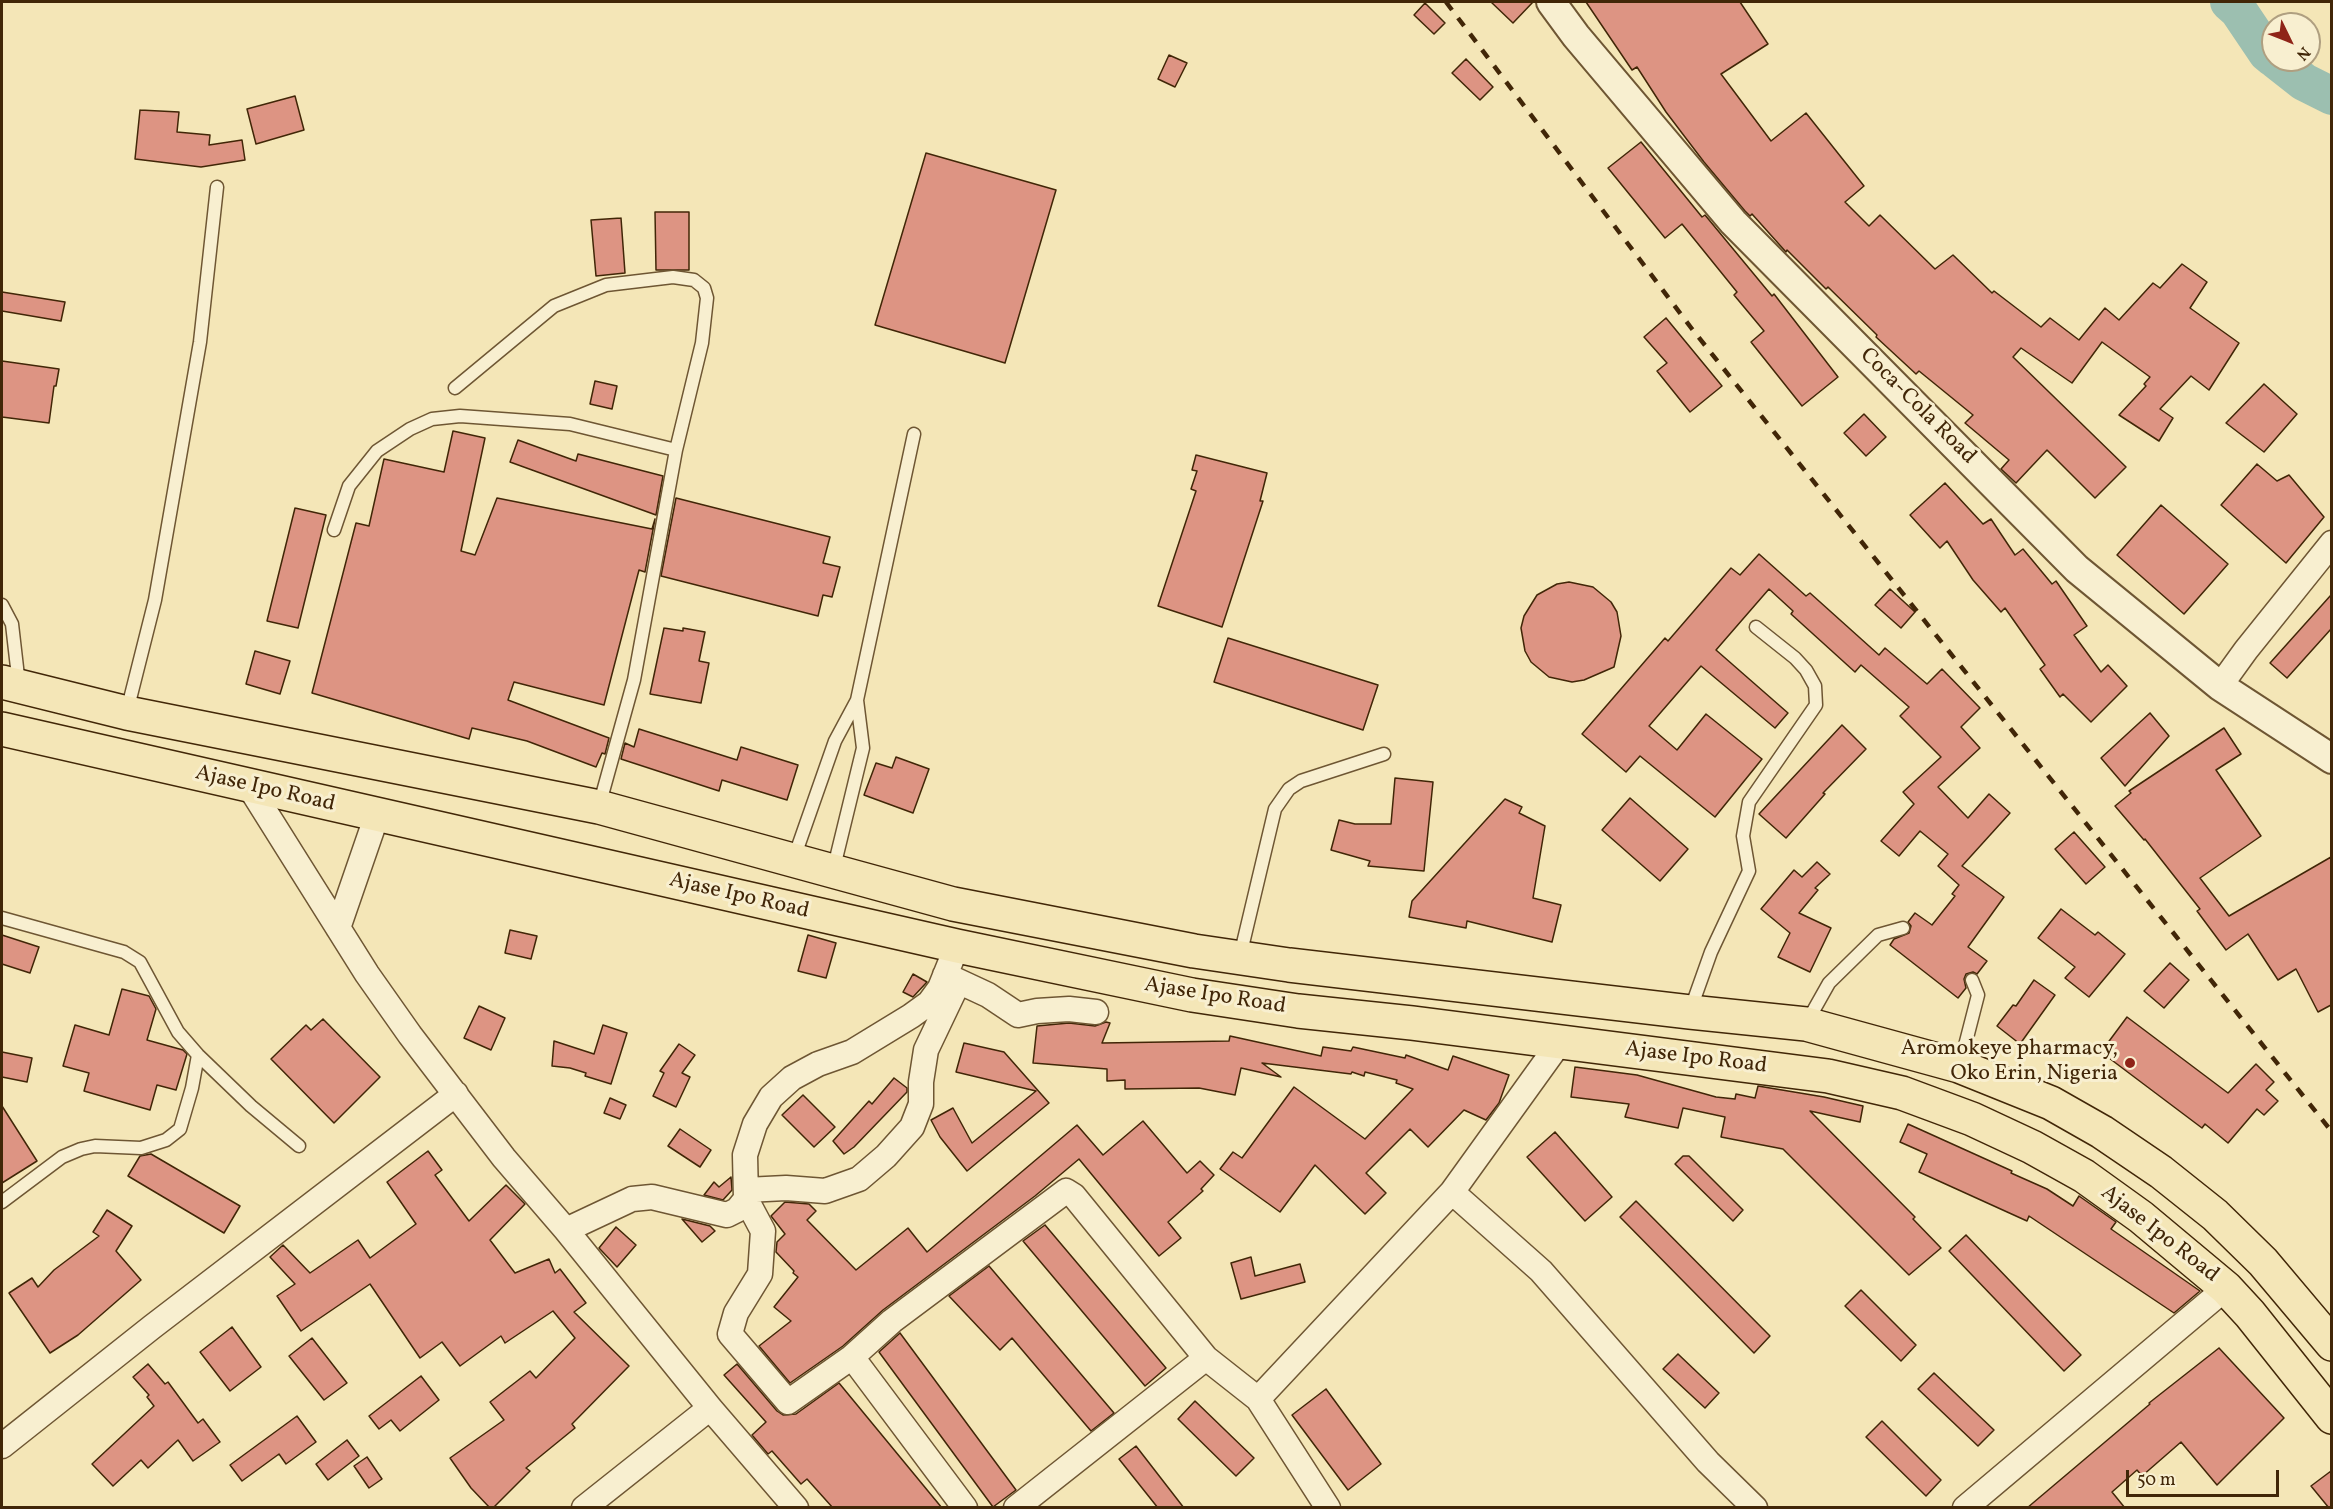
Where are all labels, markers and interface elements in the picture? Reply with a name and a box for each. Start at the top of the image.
north arrow [2261,12,2321,72]
text: N [2291,41,2315,65]
street label: Coca-Cola Road [1853,343,1981,471]
street label: Ajase Ipo Road [192,761,338,819]
street label: Ajase Ipo Road [666,868,812,926]
street label: Ajase Ipo Road [1142,973,1288,1021]
street label: Ajase Ipo Road [1623,1037,1769,1081]
place label: Aromokeye pharmacy, Oko Erin, Nigeria [1901,1037,2118,1088]
marker: Aromokeye pharmacy, Oko Erin, Nigeria [2123,1056,2137,1070]
street label: Ajase Ipo Road [2095,1181,2223,1289]
scale bar [2129,1458,2282,1496]
text: 50 m [2137,1468,2176,1493]

